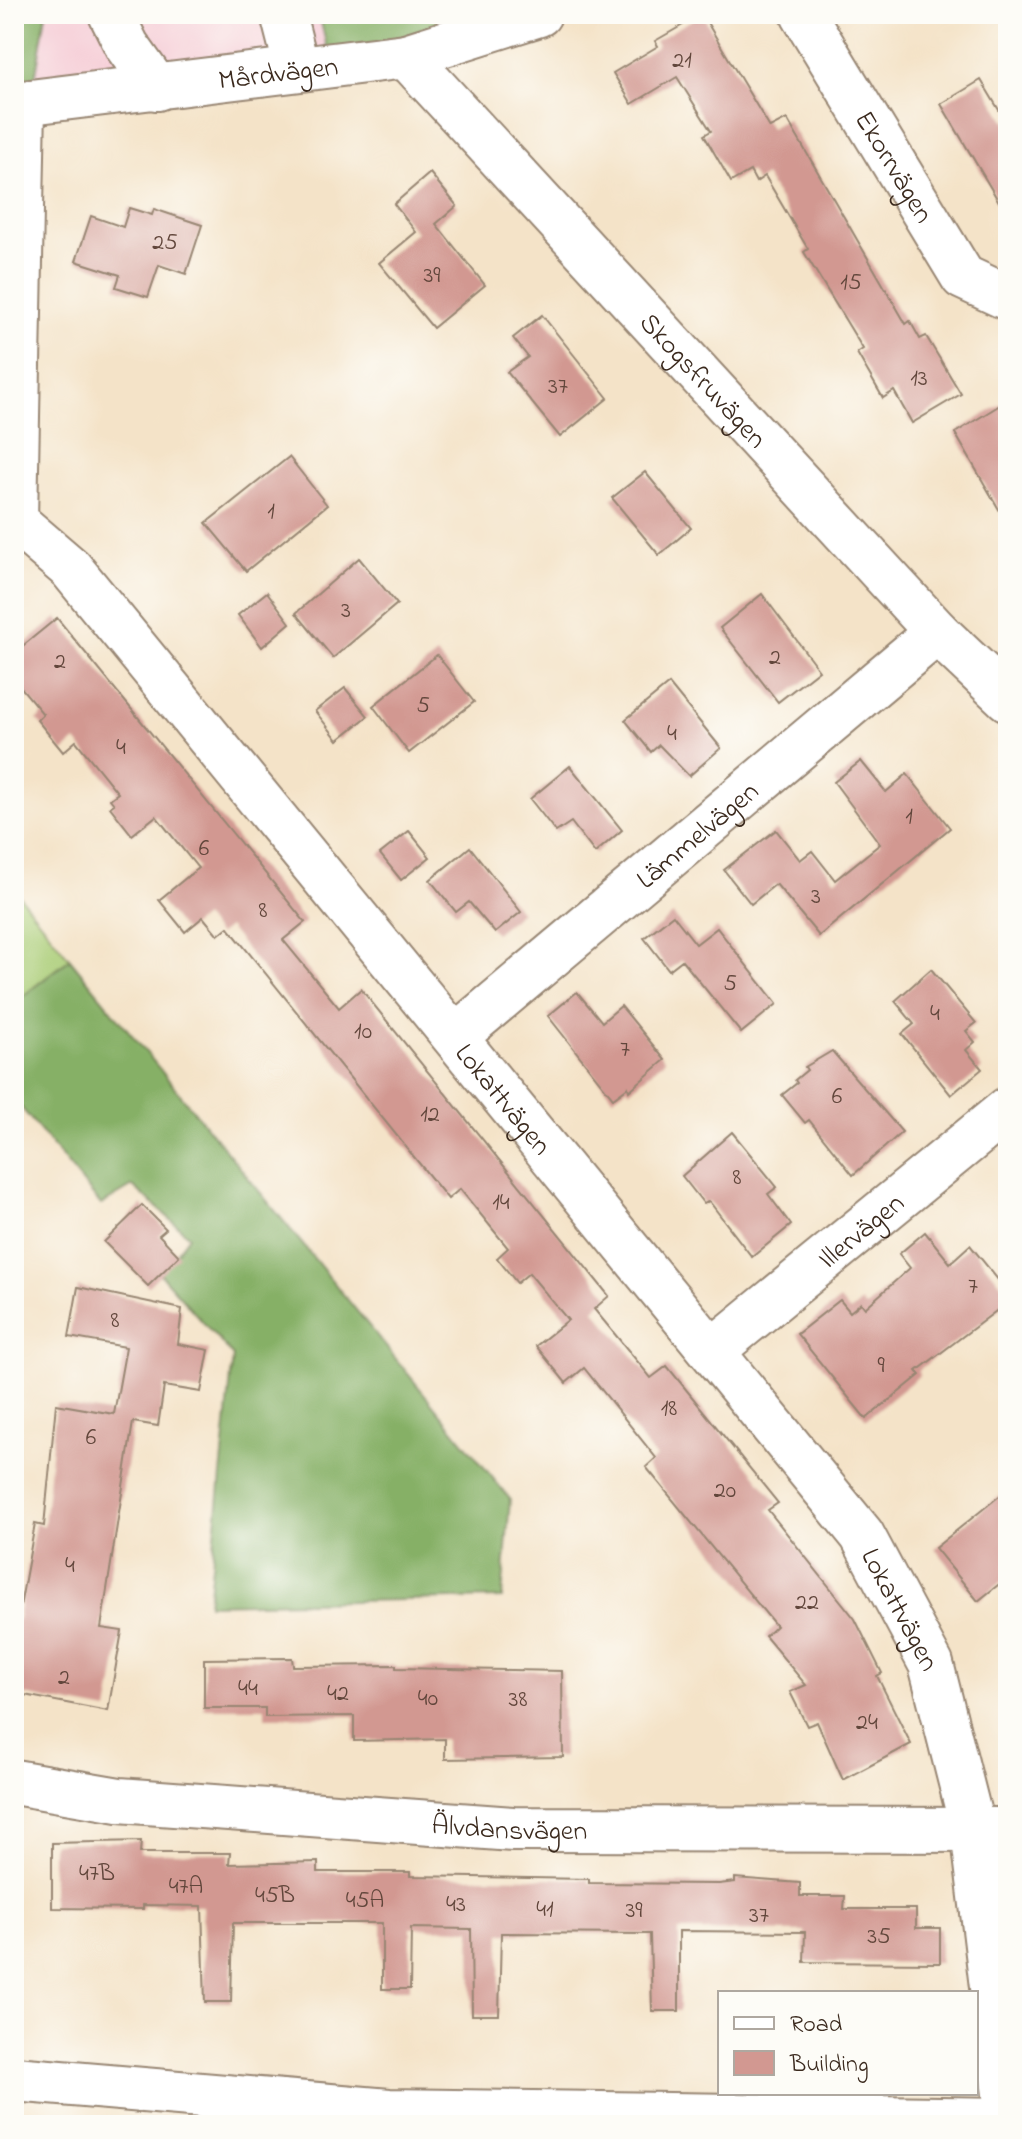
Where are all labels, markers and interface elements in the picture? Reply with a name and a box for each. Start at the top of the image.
house number: 21 [672,44,692,79]
street label: Mårdvägen [216,47,341,103]
street label: Ekorrvägen [842,104,943,232]
house number: 25 [152,226,178,261]
house number: 39 [423,259,441,294]
house number: 15 [840,266,862,301]
street label: Skogsfruvägen [628,305,775,459]
house number: 13 [910,362,928,397]
house number: 37 [548,370,568,405]
house number: 1 [267,495,275,530]
house number: 3 [341,594,351,629]
house number: 2 [769,641,781,676]
house number: 2 [54,645,66,680]
house number: 5 [416,689,430,724]
house number: 4 [667,717,677,752]
house number: 4 [116,731,126,766]
street label: Lämmelvägen [628,773,769,900]
house number: 1 [905,800,913,835]
house number: 6 [199,832,210,867]
house number: 3 [811,880,821,915]
house number: 8 [259,894,268,929]
house number: 5 [723,967,737,1002]
house number: 4 [930,997,940,1032]
house number: 10 [354,1015,372,1050]
house number: 7 [620,1033,630,1068]
street label: Lokattvägen [443,1036,560,1166]
house number: 6 [832,1080,843,1115]
house number: 12 [420,1098,440,1133]
house number: 8 [733,1161,742,1196]
street label: Illervägen [810,1185,915,1280]
house number: 14 [492,1186,510,1221]
house number: 7 [968,1270,978,1305]
house number: 8 [111,1304,120,1339]
house number: 9 [877,1349,885,1384]
house number: 18 [661,1392,677,1427]
house number: 6 [86,1421,97,1456]
house number: 20 [714,1474,736,1509]
street label: Lokattvägen [849,1542,948,1679]
house number: 4 [65,1549,75,1584]
house number: 22 [795,1586,819,1621]
house number: 2 [58,1661,70,1696]
house number: 44 [238,1672,258,1707]
house number: 42 [327,1677,349,1712]
house number: 40 [418,1682,438,1717]
house number: 38 [509,1683,527,1718]
house number: 24 [856,1706,878,1741]
street label: Älvdansvägen [430,1806,587,1853]
house number: 47B [79,1857,115,1892]
house number: 47A [169,1870,203,1905]
house number: 45B [255,1879,295,1914]
house number: 45A [346,1884,384,1919]
house number: 43 [446,1888,466,1923]
house number: 41 [536,1893,554,1928]
house number: 39 [625,1894,643,1929]
house number: 37 [749,1899,769,1934]
house number: 35 [867,1920,891,1955]
legend [718,1991,978,2095]
text: Road [790,2008,843,2043]
text: Building [789,2048,869,2083]

